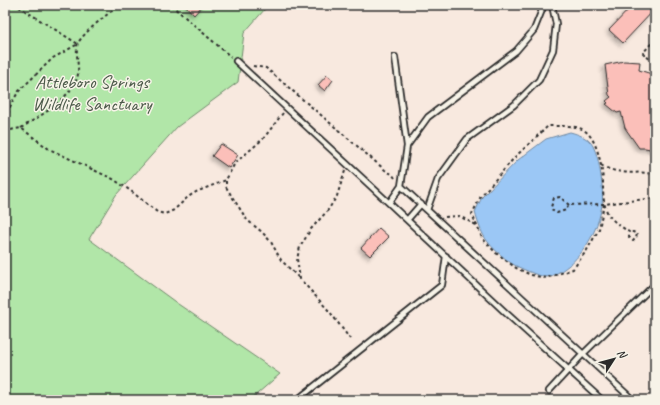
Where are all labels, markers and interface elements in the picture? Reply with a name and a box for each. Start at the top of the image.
park label: Attleboro Springs Wildlife Sanctuary [33,70,153,116]
north arrow [594,339,634,379]
text: N [614,346,631,362]

